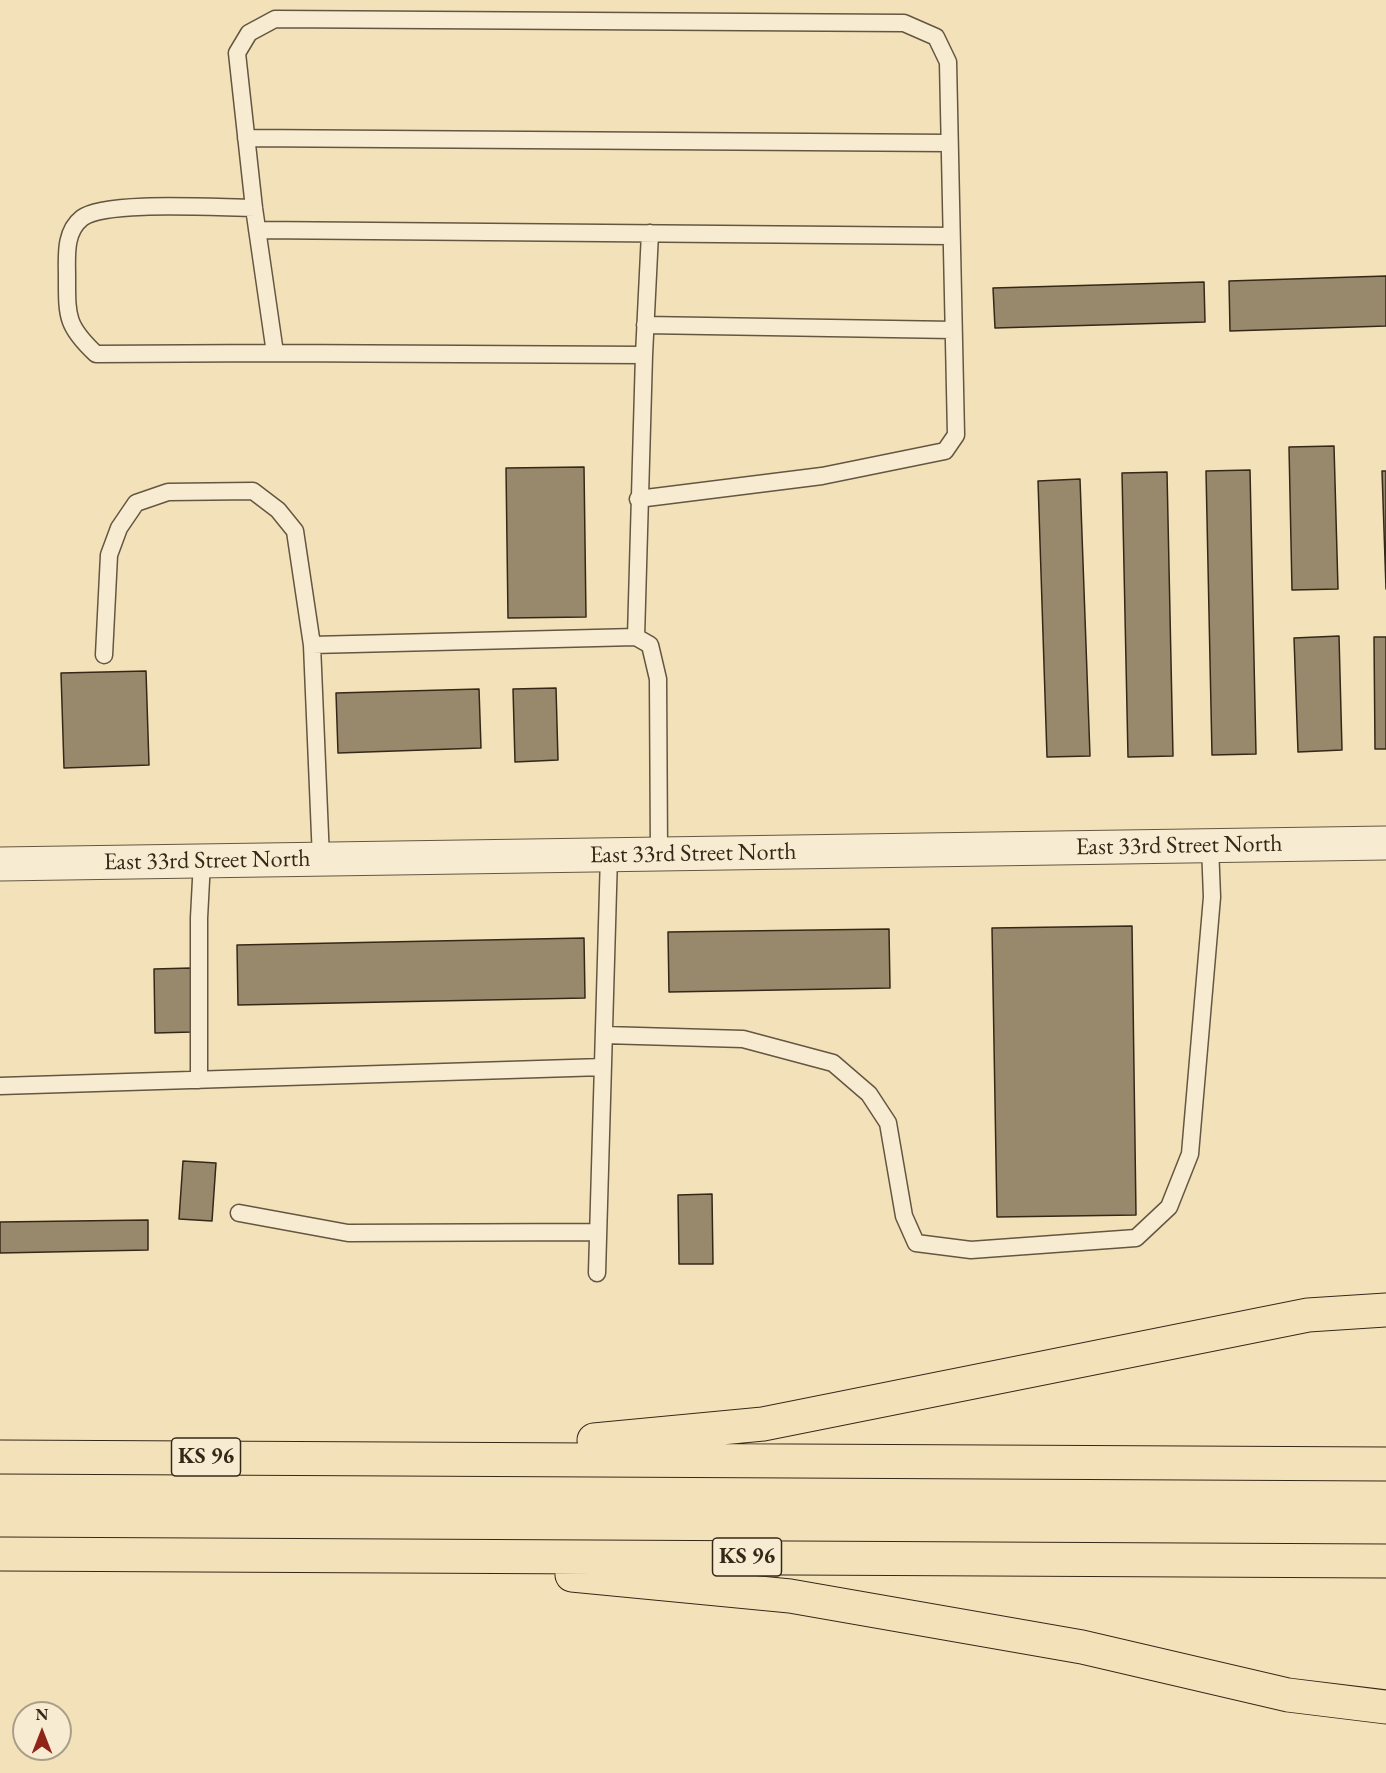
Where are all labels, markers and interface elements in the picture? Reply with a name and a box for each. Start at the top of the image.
street label: East 33rd Street North [1075,830,1283,862]
street label: East 33rd Street North [589,838,797,870]
street label: East 33rd Street North [103,845,311,877]
road number: KS 96 [172,1438,240,1476]
road number: KS 96 [712,1538,782,1576]
north arrow [12,1701,72,1761]
text: N [36,1704,48,1725]

